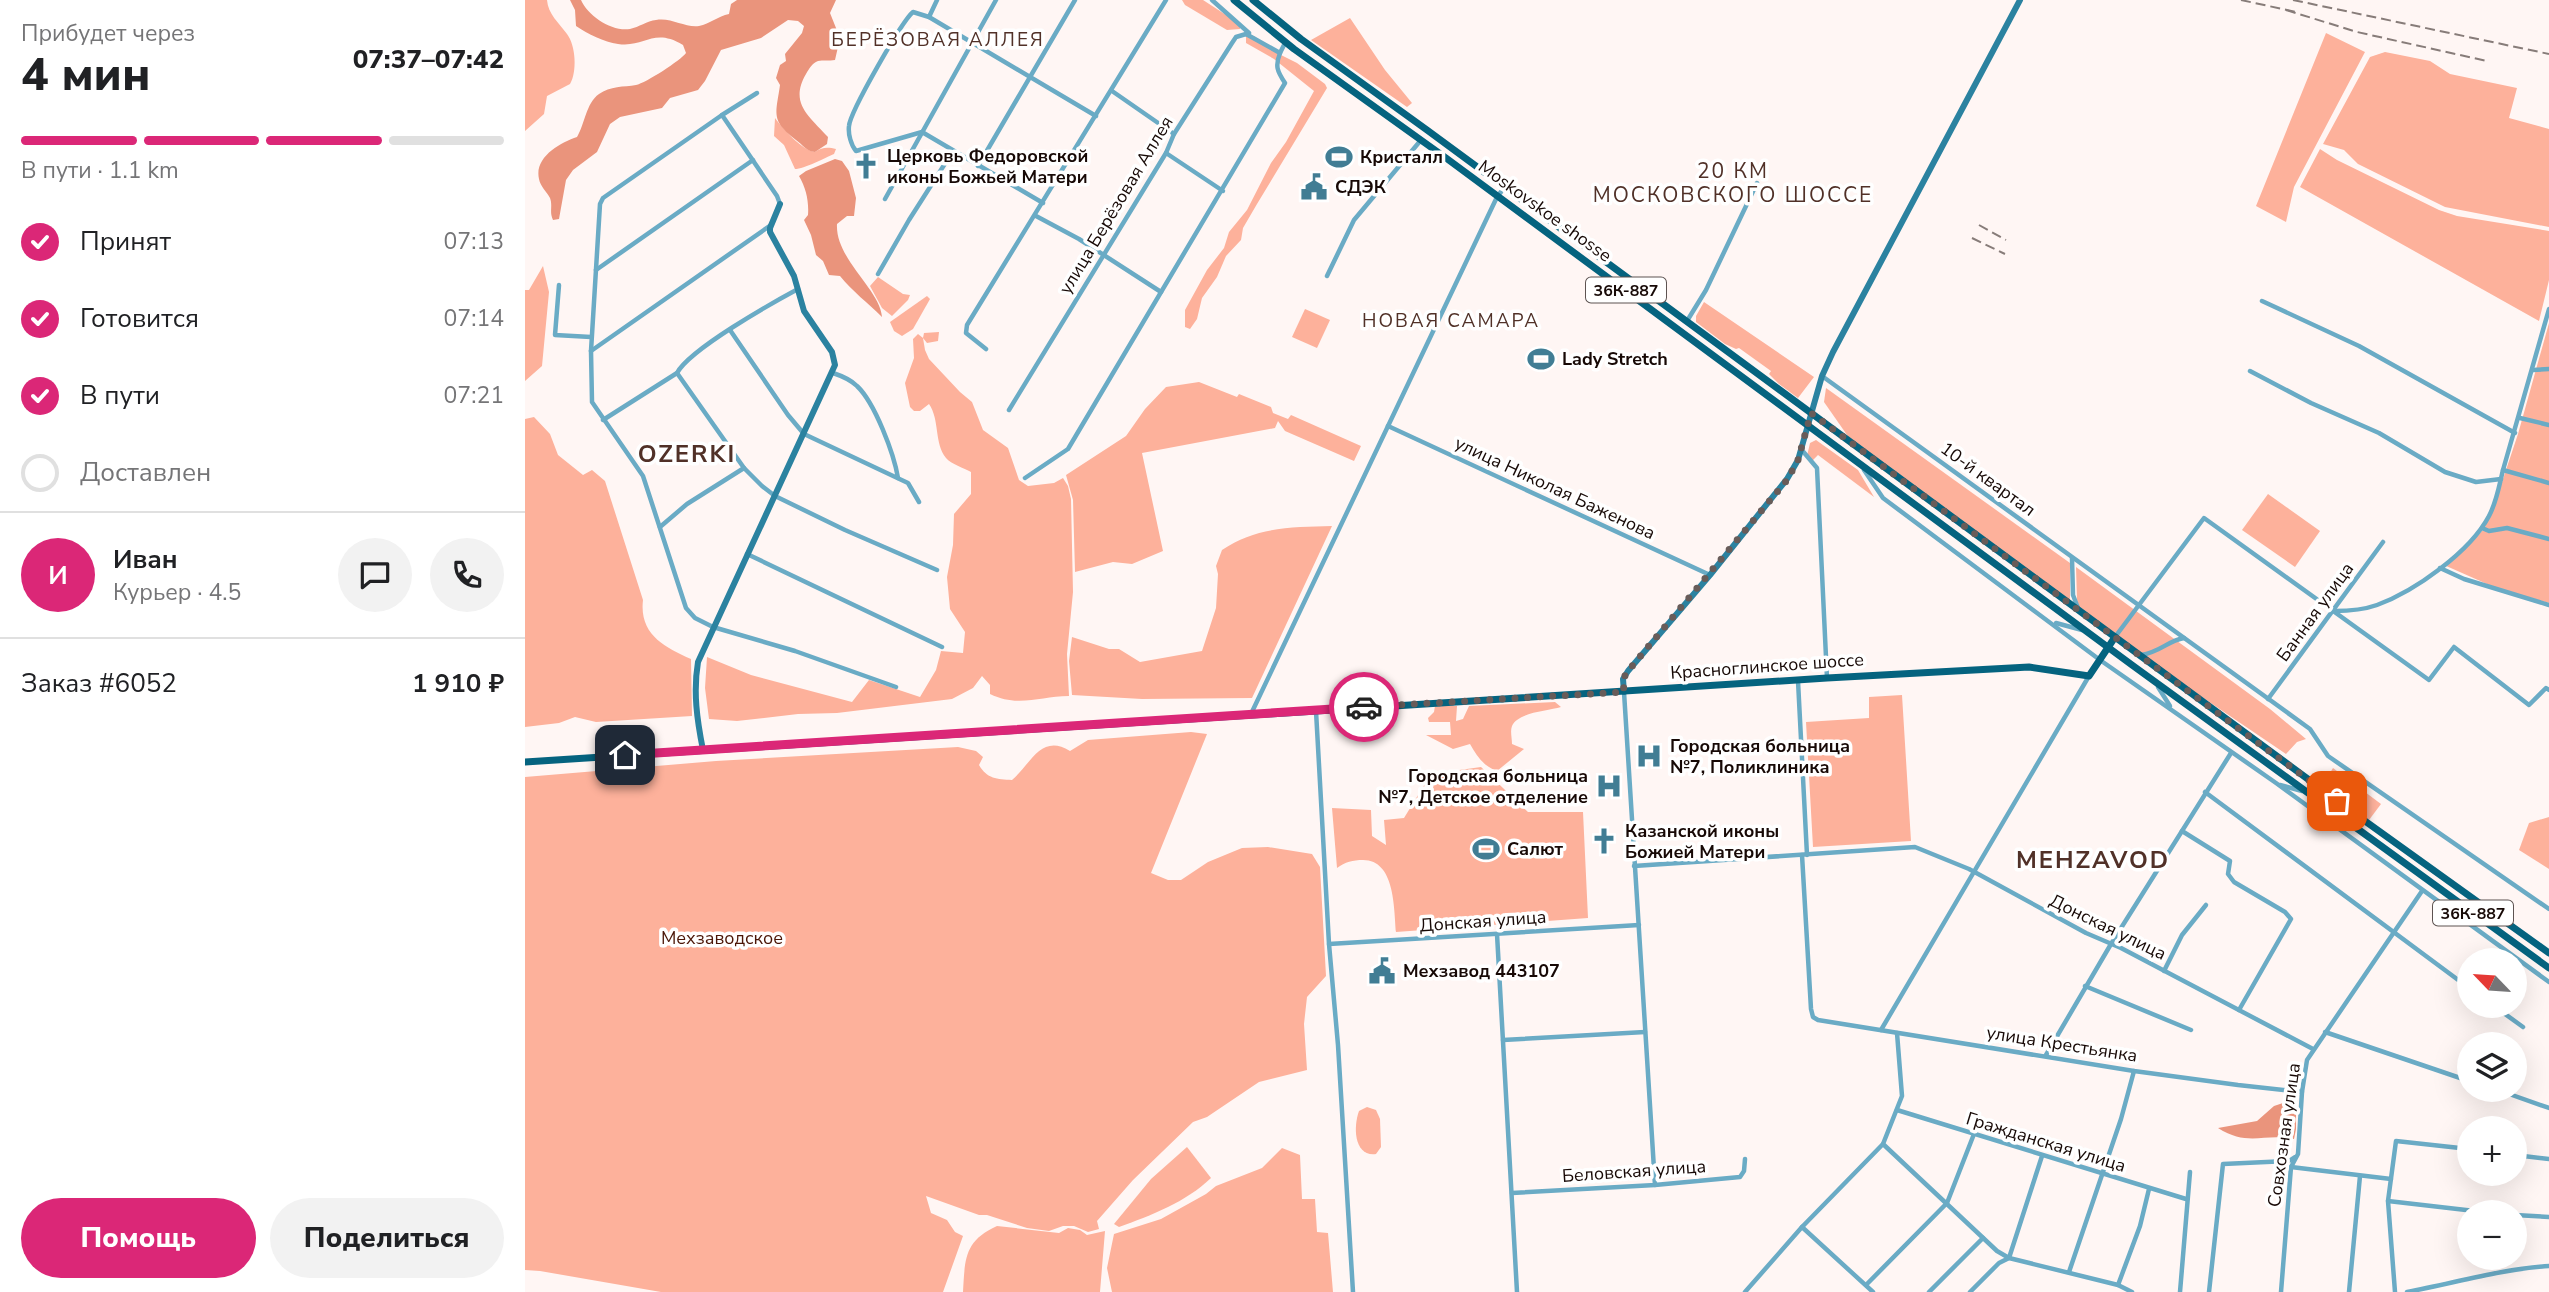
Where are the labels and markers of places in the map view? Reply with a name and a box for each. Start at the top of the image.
sports icon: Кристалл [1324,142,1354,172]
place label: Церковь Федоровской иконы Божьей Матери [887,144,1088,189]
place label: Кристалл [1360,145,1443,169]
church icon: Церковь Федоровской иконы Божьей Матери [851,151,881,181]
public building icon: СДЭК [1299,172,1329,202]
place label: СДЭК [1335,175,1387,199]
sports icon: Lady Stretch [1526,344,1556,374]
place label: Lady Stretch [1562,347,1668,371]
pin [595,725,655,785]
place label: Городская больница №7, Поликлиника [1670,734,1850,779]
hospital icon: Городская больница №7, Поликлиника [1634,741,1664,771]
place label: Городская больница №7, Детское отделение [1378,764,1588,809]
hospital icon: Городская больница №7, Детское отделение [1594,771,1624,801]
pin [2307,771,2367,831]
place label: Казанской иконы Божией Матери [1625,819,1779,864]
church icon: Казанской иконы Божией Матери [1589,826,1619,856]
sports icon: Салют [1471,834,1501,864]
place label: Салют [1507,837,1564,861]
public building icon: Мехзавод 443107 [1367,956,1397,986]
place label: Мехзавод 443107 [1403,959,1560,983]

